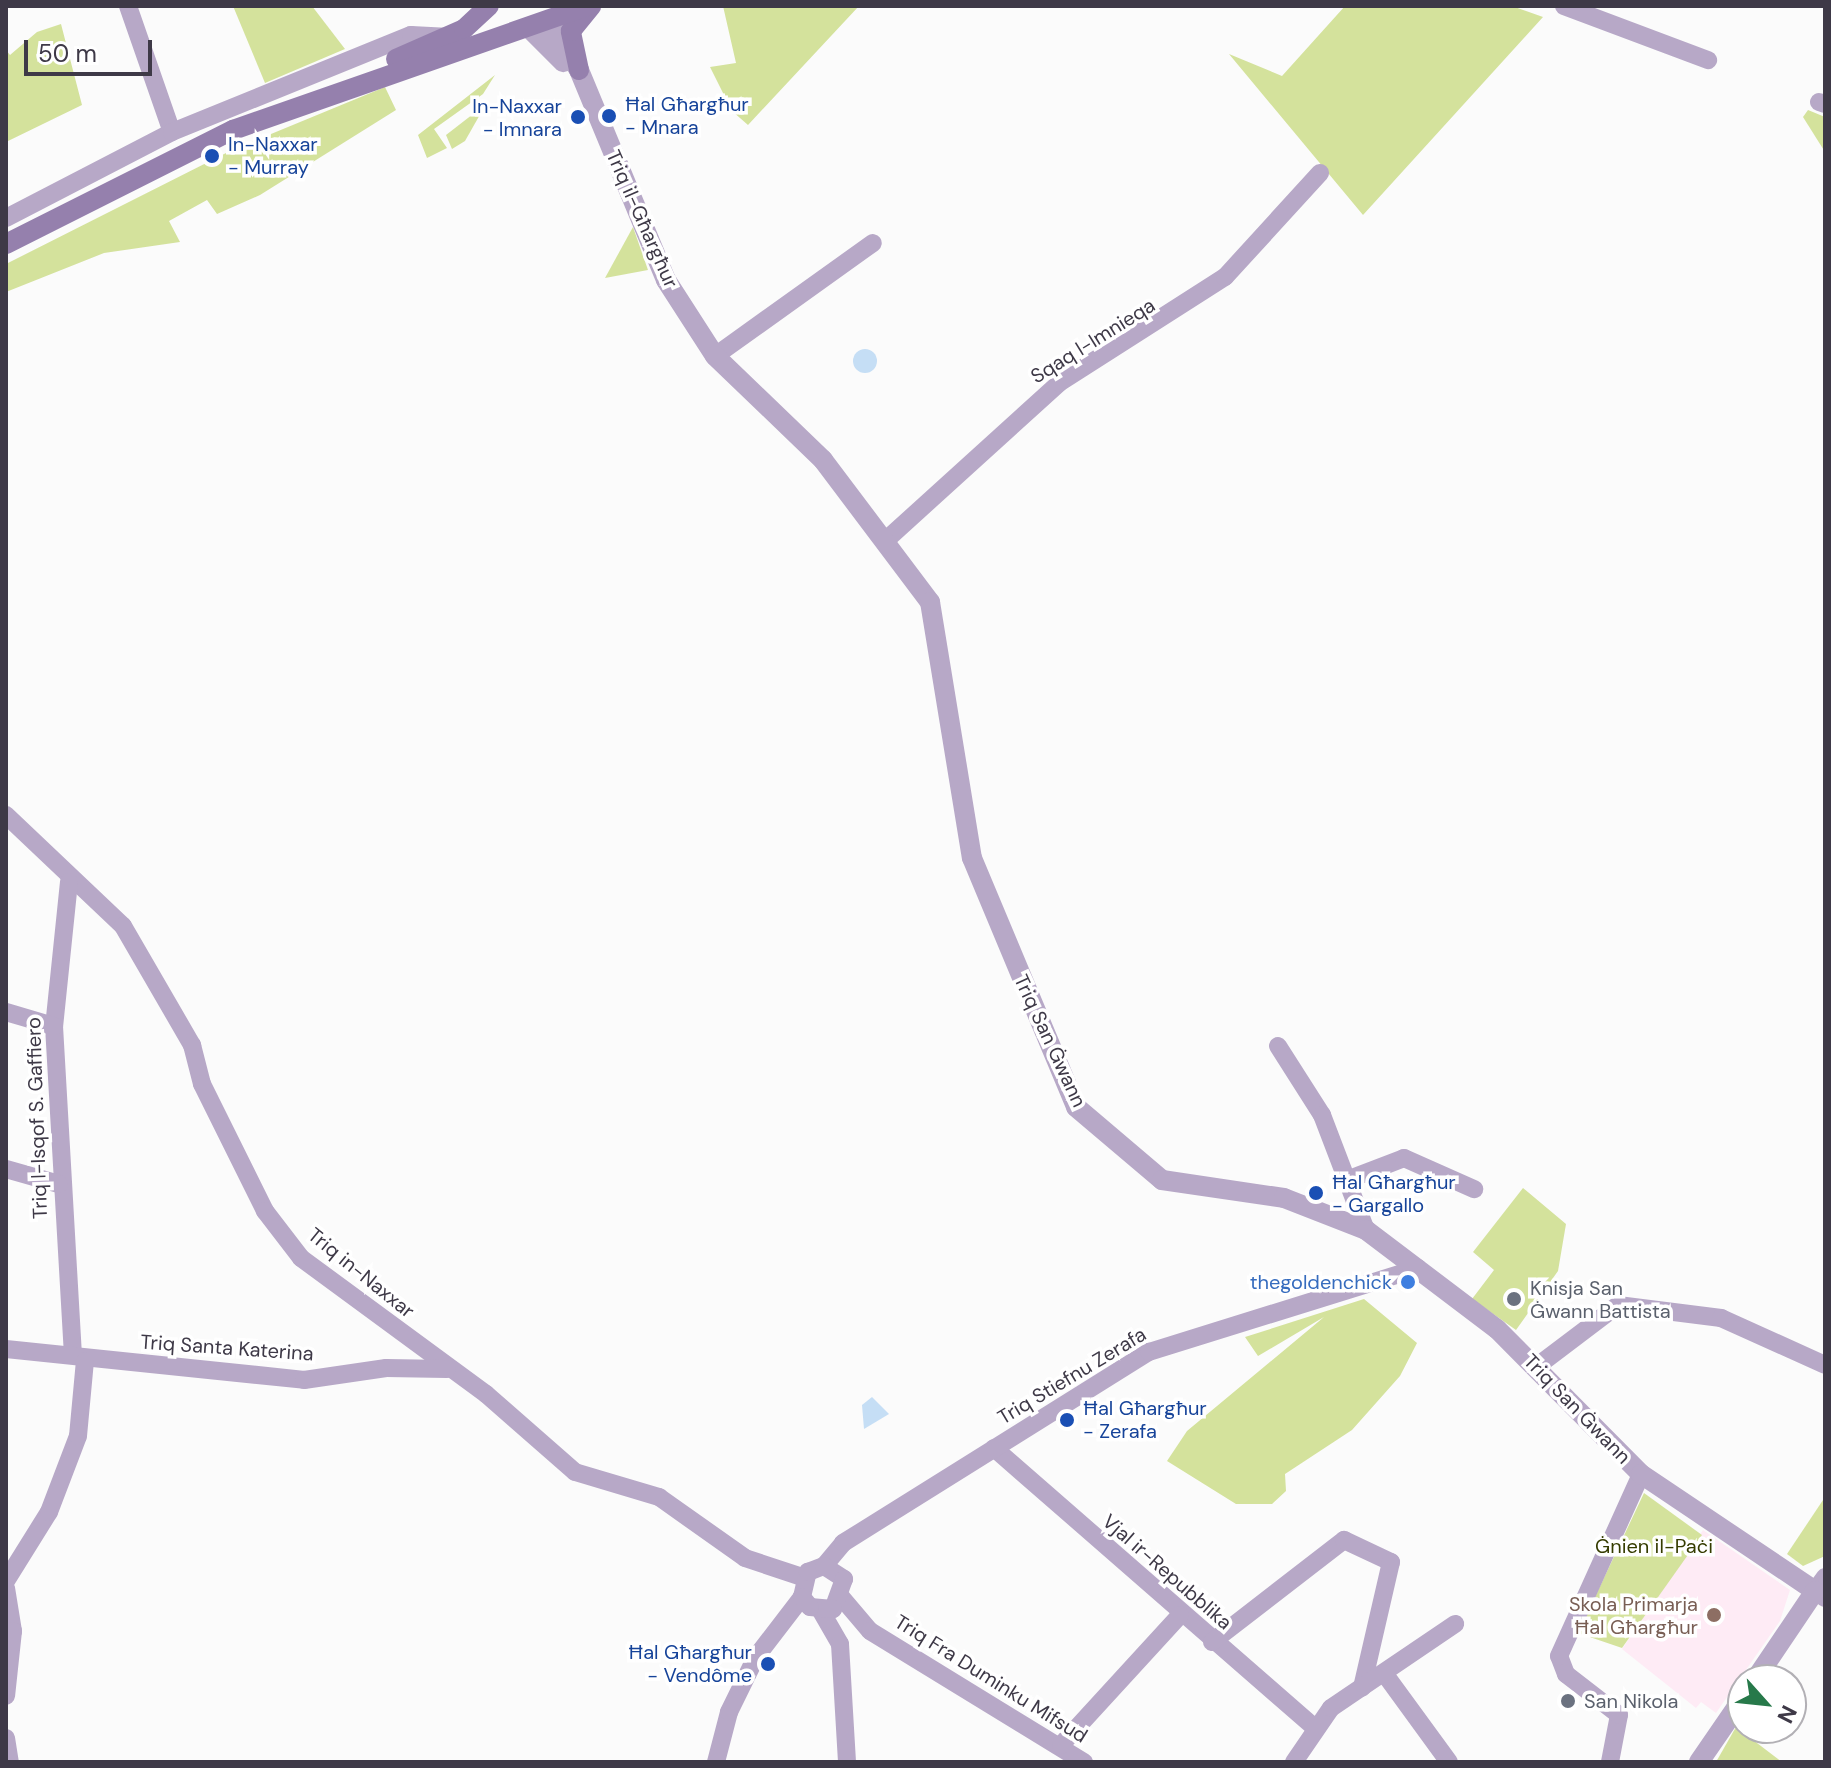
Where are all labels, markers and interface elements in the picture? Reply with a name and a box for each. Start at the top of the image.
scale bar [28,24,156,74]
text: 50 m [38,38,97,69]
place label: Ħal Għargħur - Mnara [625,92,749,139]
place label: In-Naxxar - Imnara [472,94,562,141]
marker: Ħal Għargħur - Mnara [600,107,618,125]
marker: In-Naxxar - Imnara [569,108,587,126]
place label: In-Naxxar - Murray [228,132,318,179]
street label: Triq il-Għargħur [601,146,683,292]
marker: In-Naxxar - Murray [203,147,221,165]
street label: Sqaq l-Imnieqa [1027,293,1159,389]
street label: Triq San Ġwann [1009,971,1091,1111]
street label: Triq l-Isqof S. Gaffiero [21,1017,53,1219]
place label: Ħal Għargħur - Gargallo [1332,1170,1456,1217]
marker: Ħal Għargħur - Gargallo [1307,1184,1325,1202]
street label: Triq in-Naxxar [303,1223,419,1323]
place label: thegoldenchick [1250,1270,1392,1294]
marker: thegoldenchick [1399,1273,1417,1291]
place label: Knisja San Ġwann Battista [1530,1276,1671,1323]
marker: Knisja San Ġwann Battista [1505,1290,1523,1308]
street label: Triq Stiefnu Zerafa [994,1322,1150,1430]
street label: Triq Santa Katerina [140,1330,314,1366]
street label: Triq San Ġwann [1519,1349,1635,1469]
place label: Ħal Għargħur - Zerafa [1083,1396,1207,1443]
marker: Ħal Għargħur - Zerafa [1058,1411,1076,1429]
street label: Vjal ir-Repubblika [1097,1509,1237,1635]
park label: Ġnien il-Paċi [1595,1534,1713,1558]
place label: Skola Primarja Ħal Għargħur [1569,1592,1698,1639]
marker: Skola Primarja Ħal Għargħur [1705,1606,1723,1624]
street label: Triq Fra Duminku Mifsud [890,1610,1092,1748]
place label: Ħal Għargħur - Vendôme [628,1640,752,1687]
marker: Ħal Għargħur - Vendôme [759,1655,777,1673]
north arrow [1727,1664,1807,1744]
place label: San Nikola [1584,1689,1678,1713]
marker: San Nikola [1559,1692,1577,1710]
text: N [1770,1700,1804,1728]

